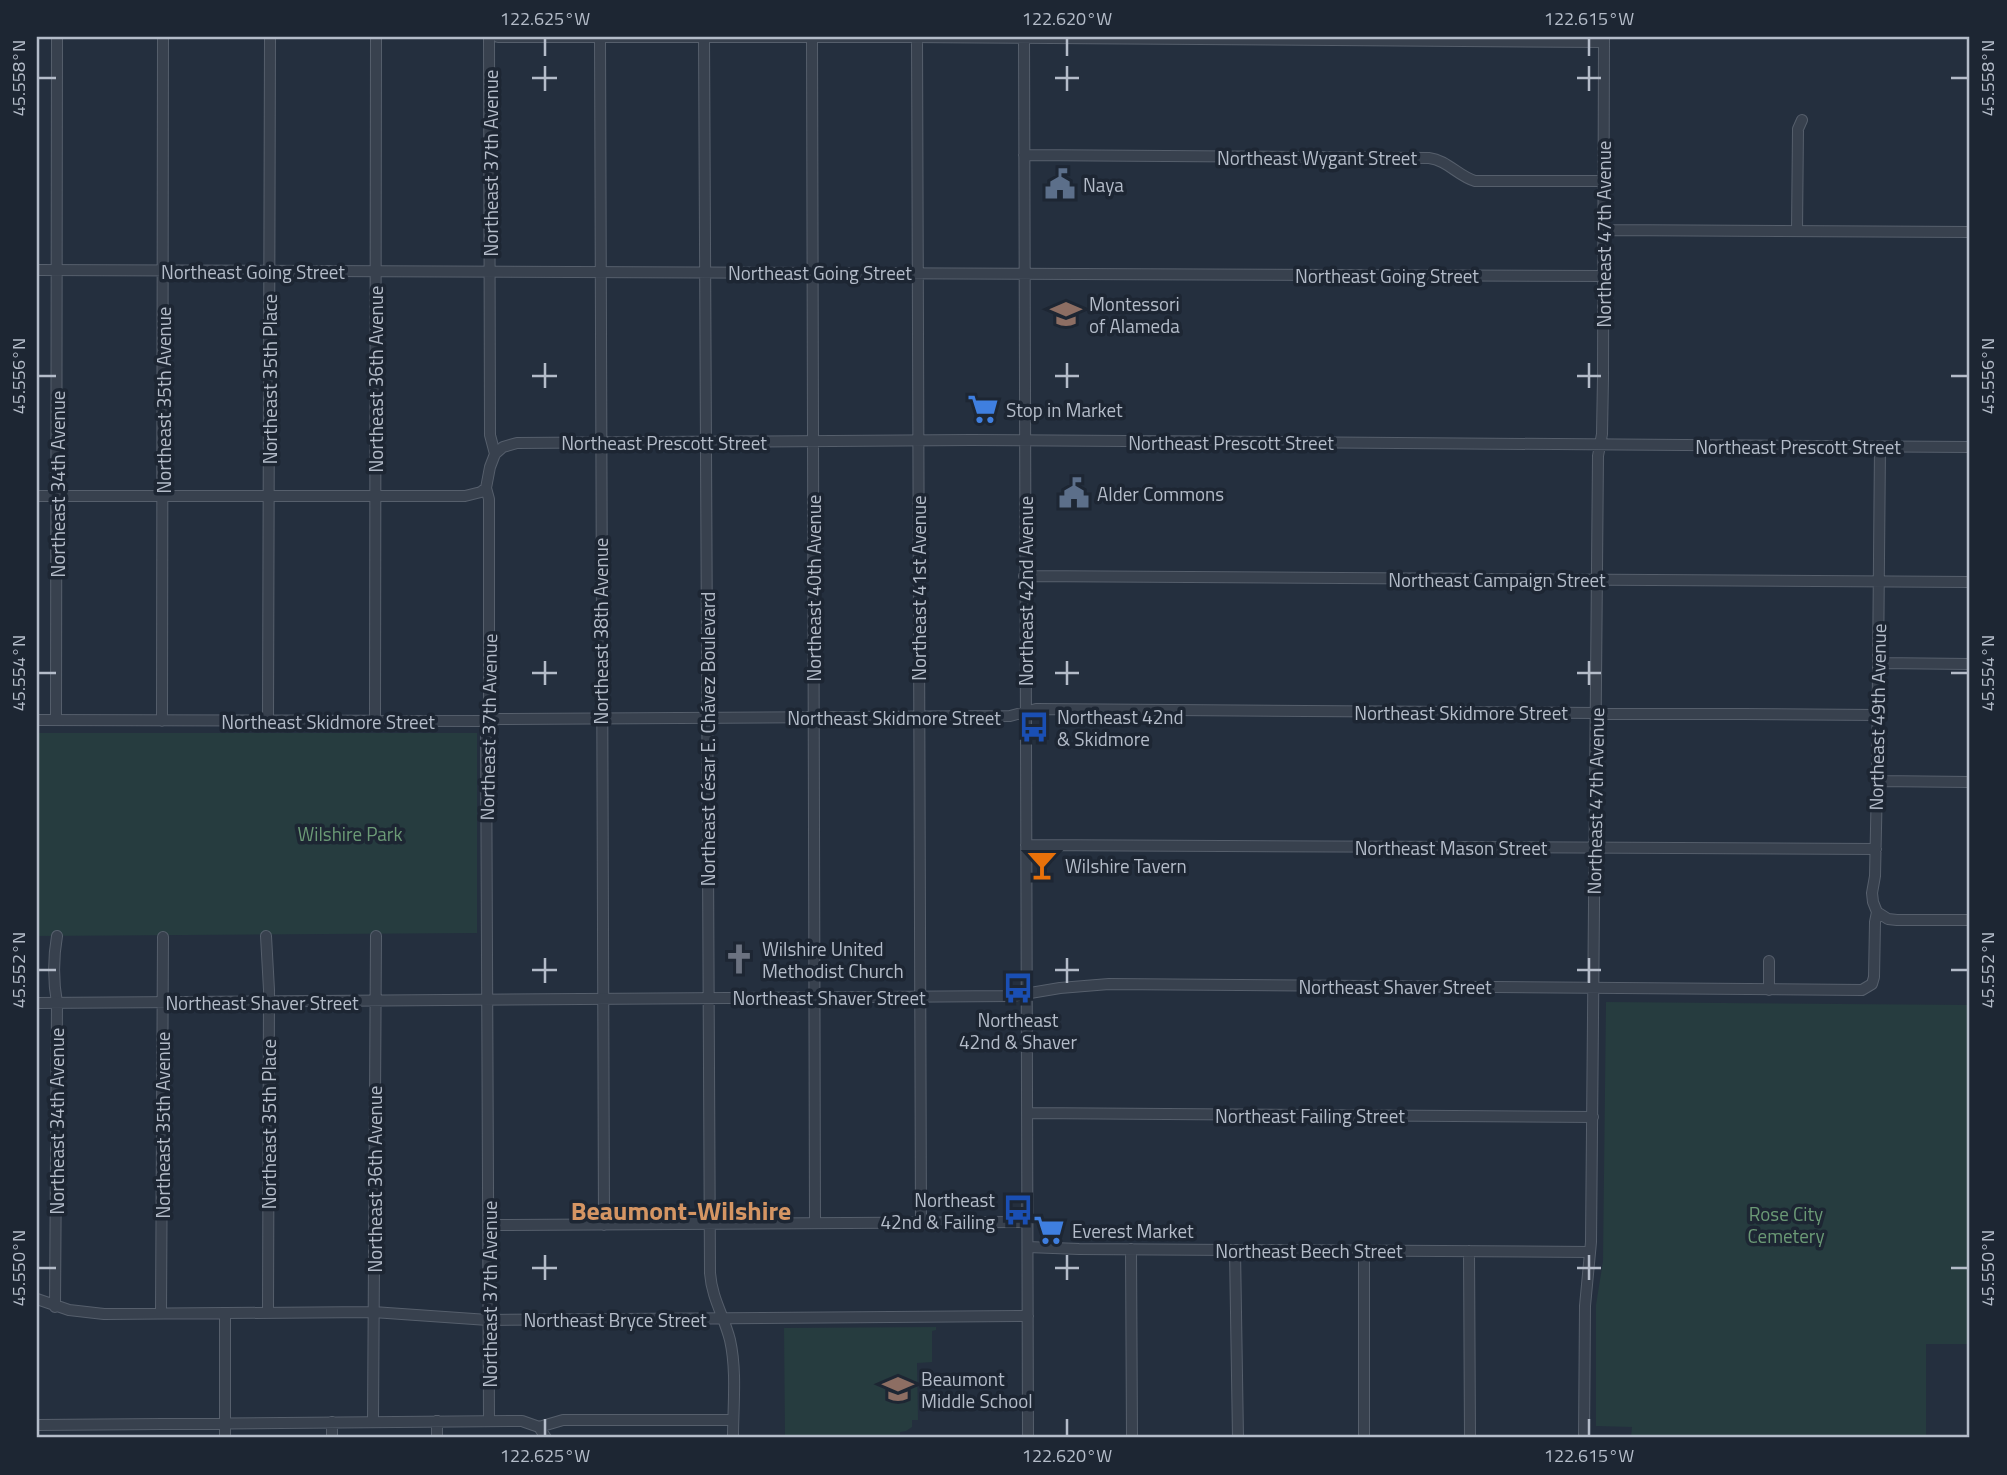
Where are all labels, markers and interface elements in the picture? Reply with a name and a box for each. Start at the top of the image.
text: 122.625°W [500,5,590,32]
text: 122.620°W [1022,5,1112,32]
text: 122.615°W [1544,5,1634,32]
text: 45.558°N [5,40,32,116]
text: 45.558°N [1974,40,2001,116]
street label: Northeast 37th Avenue [476,70,505,256]
street label: Northeast 47th Avenue [1589,141,1618,327]
street label: Northeast Wygant Street [1217,143,1417,172]
public building icon: Naya [1043,167,1077,201]
place label: Naya [1083,170,1124,199]
street label: Northeast Going Street [161,257,345,286]
street label: Northeast Going Street [728,258,912,287]
street label: Northeast Going Street [1295,261,1479,290]
street label: Northeast 36th Avenue [361,286,390,472]
place label: Montessori of Alameda [1089,289,1180,340]
street label: Northeast 35th Place [255,294,284,464]
school or university icon: Montessori of Alameda [1049,297,1083,331]
street label: Northeast 35th Avenue [149,307,178,493]
text: 45.556°N [5,338,32,414]
text: 45.556°N [1974,338,2001,414]
street label: Northeast 34th Avenue [43,391,72,577]
supermarket icon: Stop in Market [966,392,1000,426]
place label: Stop in Market [1006,395,1123,424]
street label: Northeast Prescott Street [561,428,767,457]
street label: Northeast Prescott Street [1128,428,1334,457]
street label: Northeast Prescott Street [1695,432,1901,461]
public building icon: Alder Commons [1057,476,1091,510]
place label: Alder Commons [1097,479,1224,508]
street label: Northeast 40th Avenue [799,495,828,681]
street label: Northeast 41st Avenue [904,495,933,681]
street label: Northeast 42nd Avenue [1011,496,1040,686]
street label: Northeast 38th Avenue [586,538,615,724]
street label: Northeast Campaign Street [1388,565,1606,594]
street label: Northeast César E. Chávez Boulevard [693,592,722,886]
street label: Northeast 49th Avenue [1861,623,1893,811]
street label: Northeast 37th Avenue [472,633,504,821]
text: 45.554°N [5,635,32,711]
text: 45.554°N [1974,635,2001,711]
street label: Northeast Skidmore Street [1354,698,1568,727]
place label: Northeast 42nd & Skidmore [1057,702,1184,753]
street label: Northeast Skidmore Street [787,703,1001,732]
street label: Northeast Skidmore Street [221,707,435,736]
street label: Northeast 47th Avenue [1579,707,1611,895]
bus stop icon: Northeast 42nd & Skidmore [1017,710,1051,744]
park label: Wilshire Park [297,819,403,848]
street label: Northeast Mason Street [1355,833,1548,862]
bar icon: Wilshire Tavern [1025,848,1059,882]
place label: Wilshire Tavern [1065,851,1187,880]
text: 45.552°N [5,932,32,1008]
text: 45.552°N [1974,932,2001,1008]
place label: Wilshire United Methodist Church [762,934,904,985]
church icon: Wilshire United Methodist Church [722,942,756,976]
bus stop icon: Northeast 42nd & Shaver [1001,971,1035,1005]
street label: Northeast Shaver Street [1298,972,1492,1001]
street label: Northeast Shaver Street [732,983,926,1012]
street label: Northeast Shaver Street [165,988,359,1017]
place label: Northeast 42nd & Shaver [959,1005,1077,1056]
street label: Northeast 34th Avenue [42,1028,71,1214]
street label: Northeast 35th Avenue [148,1032,177,1218]
street label: Northeast 35th Place [254,1039,283,1209]
street label: Northeast 36th Avenue [360,1086,389,1272]
street label: Northeast Failing Street [1215,1101,1405,1130]
place label: Northeast 42nd & Failing [880,1185,995,1236]
district label: Beaumont-Wilshire [571,1191,791,1230]
bus stop icon: Northeast 42nd & Failing [1001,1193,1035,1227]
park label: Rose City Cemetery [1747,1199,1825,1250]
street label: Northeast 37th Avenue [475,1201,504,1387]
supermarket icon: Everest Market [1032,1213,1066,1247]
place label: Everest Market [1072,1216,1194,1245]
text: 45.550°N [5,1230,32,1306]
text: 45.550°N [1974,1230,2001,1306]
street label: Northeast Beech Street [1215,1236,1403,1265]
street label: Northeast Bryce Street [523,1305,707,1334]
place label: Beaumont Middle School [921,1364,1033,1415]
school or university icon: Beaumont Middle School [881,1372,915,1406]
text: 122.625°W [500,1442,590,1469]
text: 122.620°W [1022,1442,1112,1469]
text: 122.615°W [1544,1442,1634,1469]

